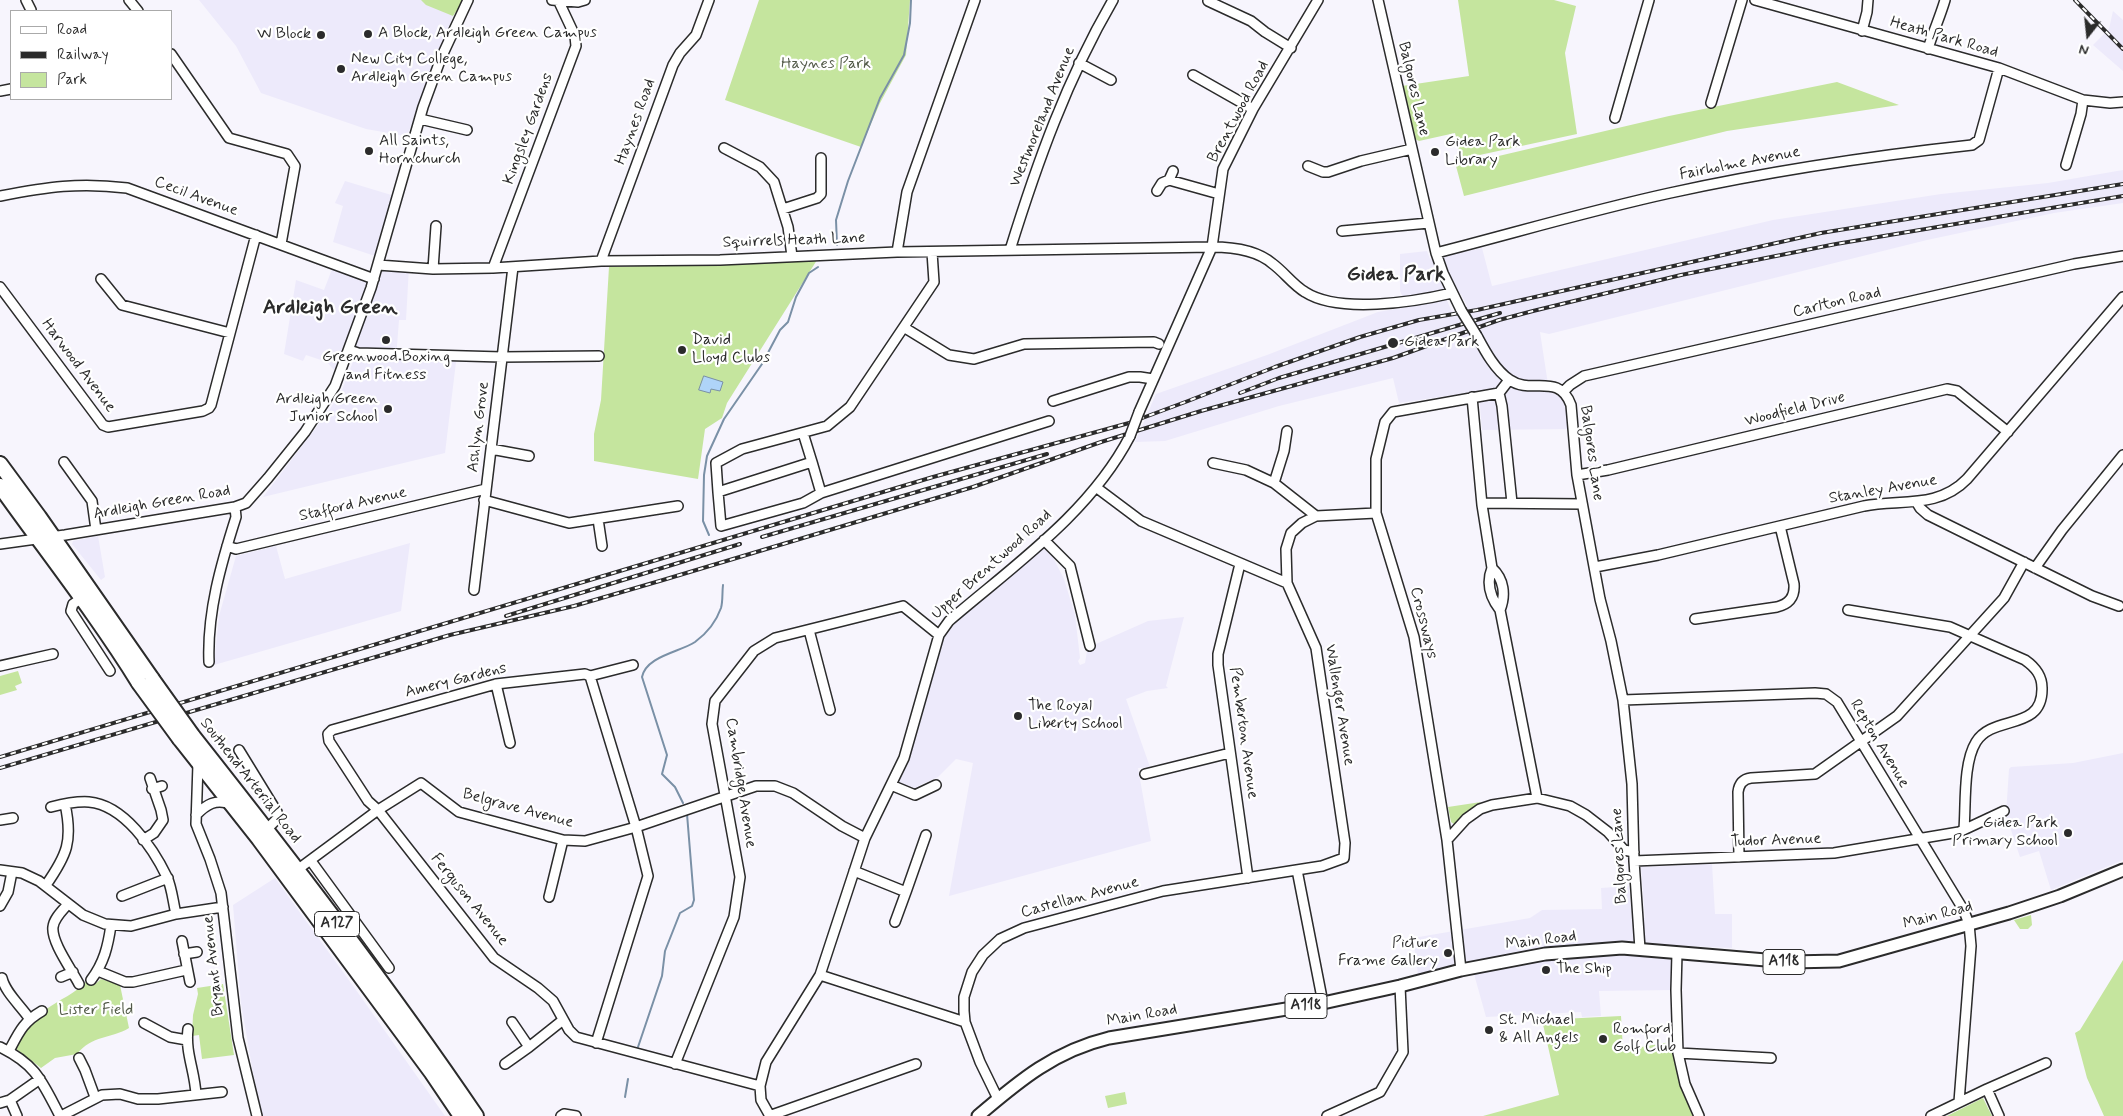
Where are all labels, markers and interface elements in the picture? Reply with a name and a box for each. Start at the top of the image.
legend [10,10,172,100]
north arrow [2063,10,2113,60]
street label: Heath Park Road [1888,13,2000,63]
text: Road [57,20,87,40]
place label: A Block, Ardleigh Green Campus [378,24,597,44]
place label: W Block [257,25,311,45]
marker: A Block, Ardleigh Green Campus [362,28,374,40]
marker: W Block [315,29,327,41]
text: N [2077,39,2091,59]
street label: Balgores Lane [1393,40,1433,138]
street label: Westmoreland Avenue [1006,44,1080,190]
text: Railway [57,45,109,65]
place label: New City College, Ardleigh Green Campus [351,50,512,88]
park label: Haynes Park [781,55,871,75]
street label: Brentwood Road [1204,58,1274,166]
marker: New City College, Ardleigh Green Campus [335,63,347,75]
text: Park [57,70,87,90]
street label: Kingsley Gardens [500,71,558,187]
street label: Haynes Road [612,76,660,168]
place label: All Saints, Hornchurch [379,132,461,170]
place label: Gidea Park Library [1445,133,1520,171]
street label: Fairholme Avenue [1678,143,1802,185]
marker: All Saints, Hornchurch [363,145,375,157]
marker: Gidea Park Library [1429,146,1441,158]
street label: Cecil Avenue [151,173,241,221]
street label: Squirrels Heath Lane [722,229,866,253]
district label: Gidea Park [1347,263,1445,289]
street label: Carlton Road [1791,284,1883,322]
district label: Ardleigh Green [263,296,397,322]
street label: Harwood Avenue [37,316,119,416]
place label: David Lloyd Clubs [692,331,770,369]
place label: Gidea Park [1404,333,1479,353]
marker: Greenwood Boxing and Fitness [380,334,392,346]
marker: Gidea Park [1386,336,1400,350]
marker: David Lloyd Clubs [676,344,688,356]
place label: Greenwood Boxing and Fitness [322,348,450,386]
street label: Ashlyn Grove [464,381,494,473]
street label: Woodfield Drive [1743,388,1847,432]
place label: Ardleigh Green Junior School [275,390,378,428]
marker: Ardleigh Green Junior School [382,403,394,415]
street label: Balgores Lane [1575,404,1607,502]
street label: Stanley Avenue [1827,471,1939,509]
street label: Ardleigh Green Road [92,481,232,525]
street label: Stafford Avenue [297,483,409,527]
street label: Upper Brentwood Road [928,506,1056,624]
street label: Crossways [1405,585,1441,661]
street label: Wallenger Avenue [1320,643,1358,767]
street label: Amery Gardens [403,659,509,703]
street label: Pemberton Avenue [1224,666,1262,800]
street label: Repton Avenue [1845,696,1913,792]
place label: The Royal Liberty School [1028,697,1123,735]
marker: The Royal Liberty School [1012,710,1024,722]
street label: Southend Arterial Road [195,714,305,848]
street label: Cambridge Avenue [720,716,760,850]
street label: Belgrave Avenue [460,785,576,833]
street label: Balgores Lane [1608,808,1632,904]
place label: Gidea Park Primary School [1952,814,2058,852]
marker: Gidea Park Primary School [2062,827,2074,839]
street label: Tudor Avenue [1730,830,1822,852]
street label: Ferguson Avenue [426,850,512,950]
street label: Castellan Avenue [1019,873,1141,923]
street label: Main Road [1901,897,1975,935]
road number: A127 [314,912,360,936]
street label: Bryant Avenue [199,915,229,1017]
street label: Main Road [1504,927,1578,955]
place label: Picture Frame Gallery [1338,934,1438,972]
marker: Picture Frame Gallery [1442,947,1454,959]
road number: A118 [1763,950,1805,974]
place label: The Ship [1556,960,1612,980]
marker: The Ship [1540,964,1552,976]
road number: A118 [1285,994,1327,1018]
street label: Main Road [1105,1000,1179,1032]
park label: Lister Field [59,1001,133,1021]
place label: St. Michael & All Angels [1499,1011,1579,1049]
place label: Romford Golf Club [1613,1020,1676,1058]
marker: St. Michael & All Angels [1483,1024,1495,1036]
marker: Romford Golf Club [1597,1033,1609,1045]

